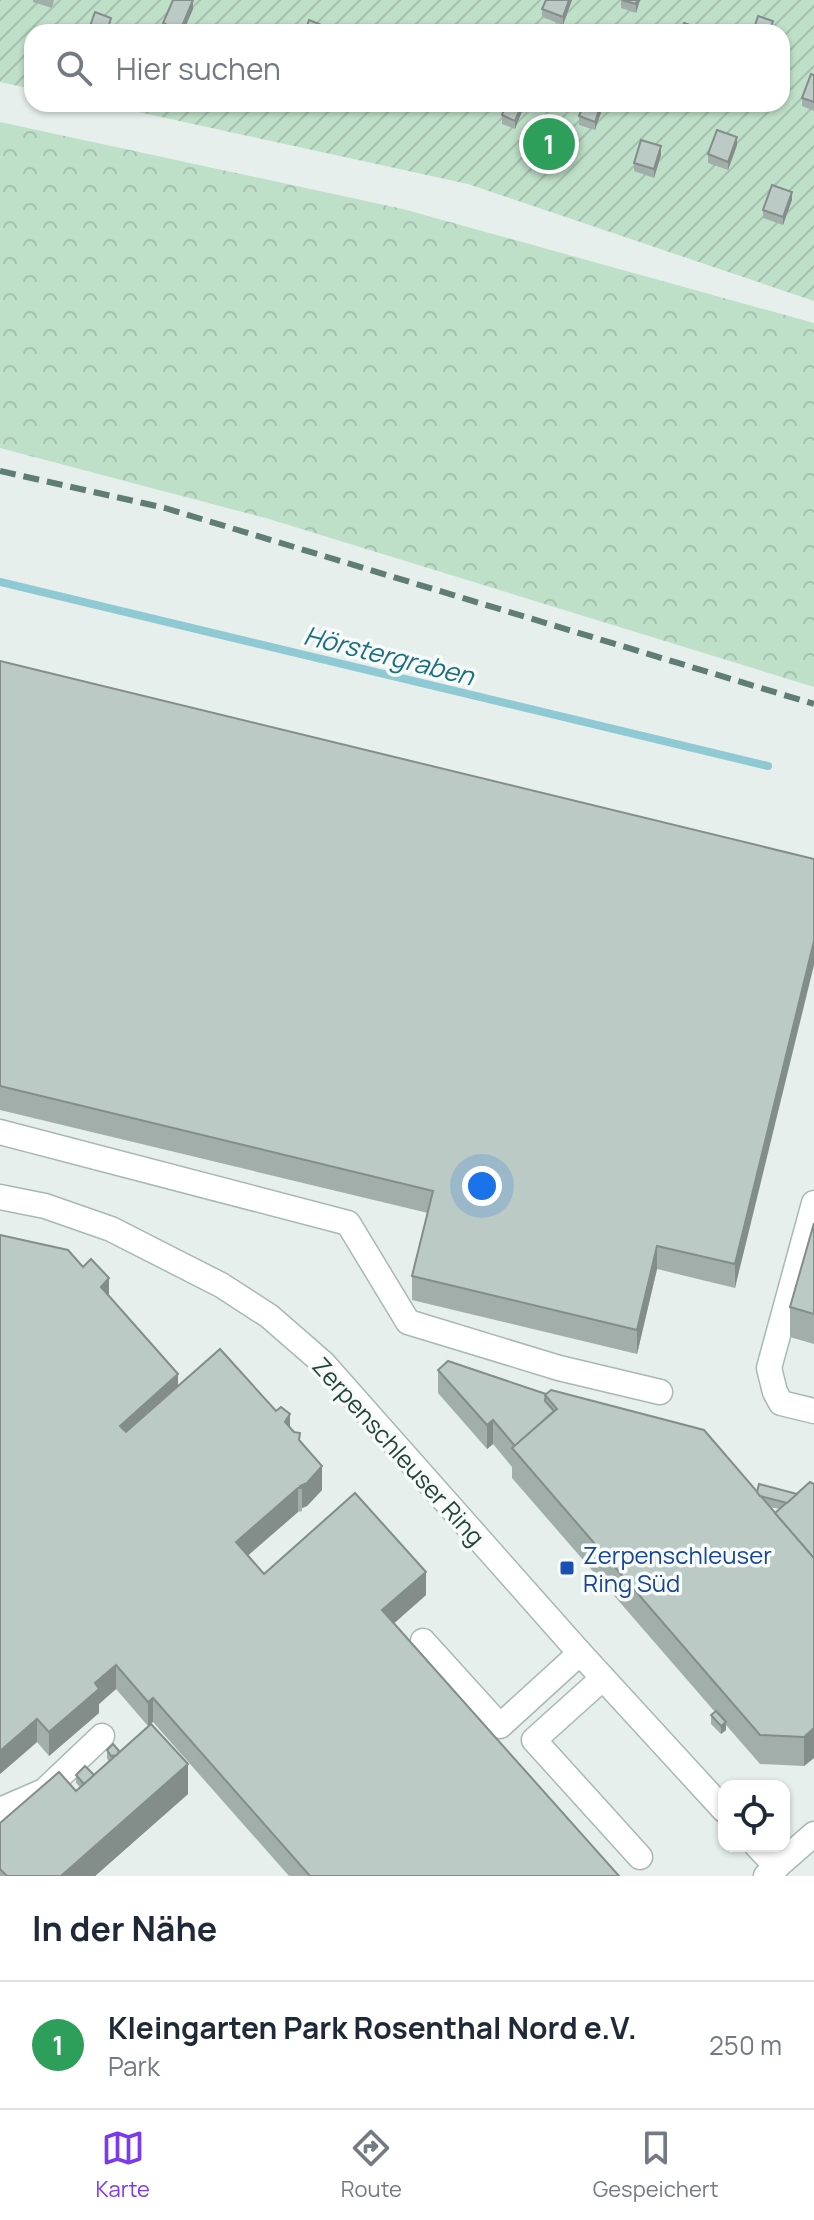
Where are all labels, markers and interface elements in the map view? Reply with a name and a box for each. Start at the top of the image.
search box [24,24,790,112]
icon: search [52,46,96,90]
text: Hier suchen [116,48,281,89]
pin: 1 [523,114,575,174]
water label: Hörstergraben [300,616,479,694]
your location [462,1166,502,1206]
street label: Zerpenschleuser Ring [305,1350,493,1552]
place label: Zerpenschleuser Ring Süd [583,1538,772,1599]
marker: Zerpenschleuser Ring Süd [558,1559,576,1577]
map controls [718,1780,790,1852]
button: locate [718,1780,790,1852]
text: In der Nähe [32,1905,217,1951]
text: Kleingarten Park Rosenthal Nord e.V. [108,2007,637,2048]
text: 1 [52,2027,64,2063]
text: 250 m [709,2027,782,2063]
text: Park [108,2048,160,2084]
tab: Karte [95,2126,150,2204]
tab: Route [341,2126,402,2204]
tab: Gespeichert [593,2126,719,2204]

